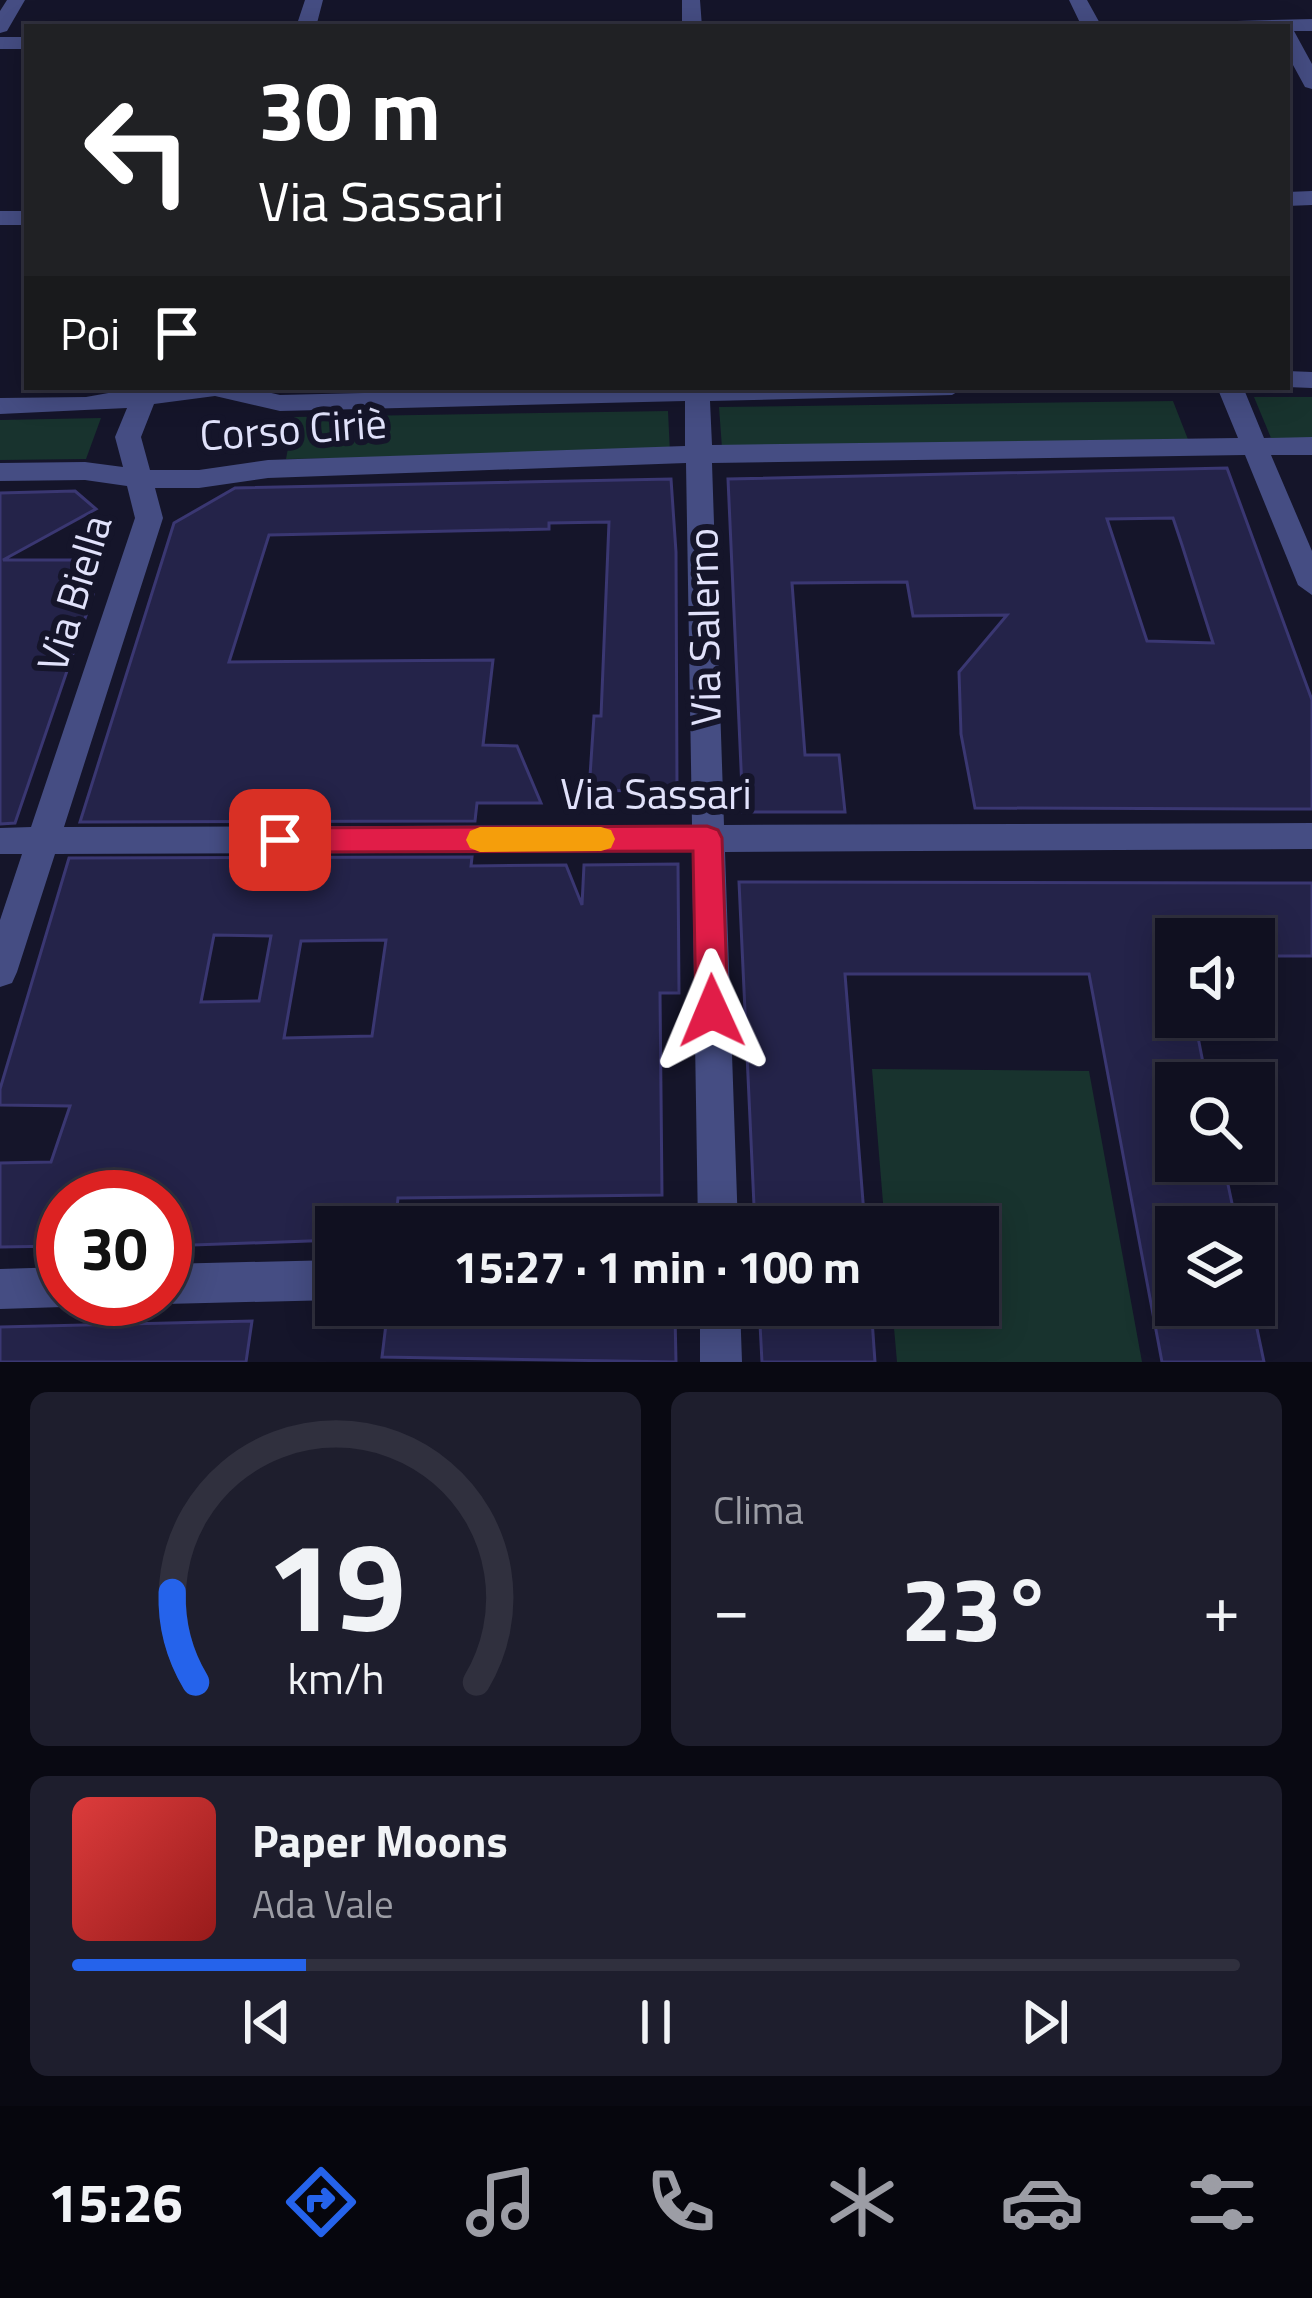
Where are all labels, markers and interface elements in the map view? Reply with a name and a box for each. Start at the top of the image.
text: 30 m [258,45,441,173]
icon: left [60,72,216,228]
text: Via Sassari [258,160,504,242]
text: Poi [60,299,120,367]
icon: arrive [144,300,210,366]
street label: Corso Ciriè [197,390,388,466]
street label: Via Biella [19,507,127,679]
street label: Via Salerno [669,528,737,727]
street label: Via Sassari [560,761,752,825]
pin [229,789,331,891]
icon: arrive [247,807,313,873]
map controls [1155,918,1275,1326]
button: sound [1155,918,1275,1038]
position arrow [649,948,775,1074]
button: search [1155,1062,1275,1182]
speed limit sign: 30 [36,1170,192,1326]
button: layers [1155,1206,1275,1326]
text: 15:27 · 1 min · 100 m [453,1232,861,1300]
text: Clima [713,1480,804,1539]
text: 19 [266,1490,405,1679]
text: 23° [901,1539,1052,1676]
text: − [713,1557,750,1658]
text: + [1203,1557,1240,1658]
text: km/h [287,1645,384,1711]
text: Paper Moons [252,1806,508,1874]
text: Ada Vale [252,1874,394,1933]
icon: previous [234,1989,300,2055]
icon: pause [623,1989,689,2055]
icon: next [1012,1989,1078,2055]
icon: directions [279,2160,363,2244]
icon: music [459,2160,543,2244]
icon: phone [639,2160,723,2244]
icon: climate [820,2160,904,2244]
icon: car [1000,2160,1084,2244]
icon: filters [1180,2160,1264,2244]
text: 15:26 [48,2161,183,2243]

